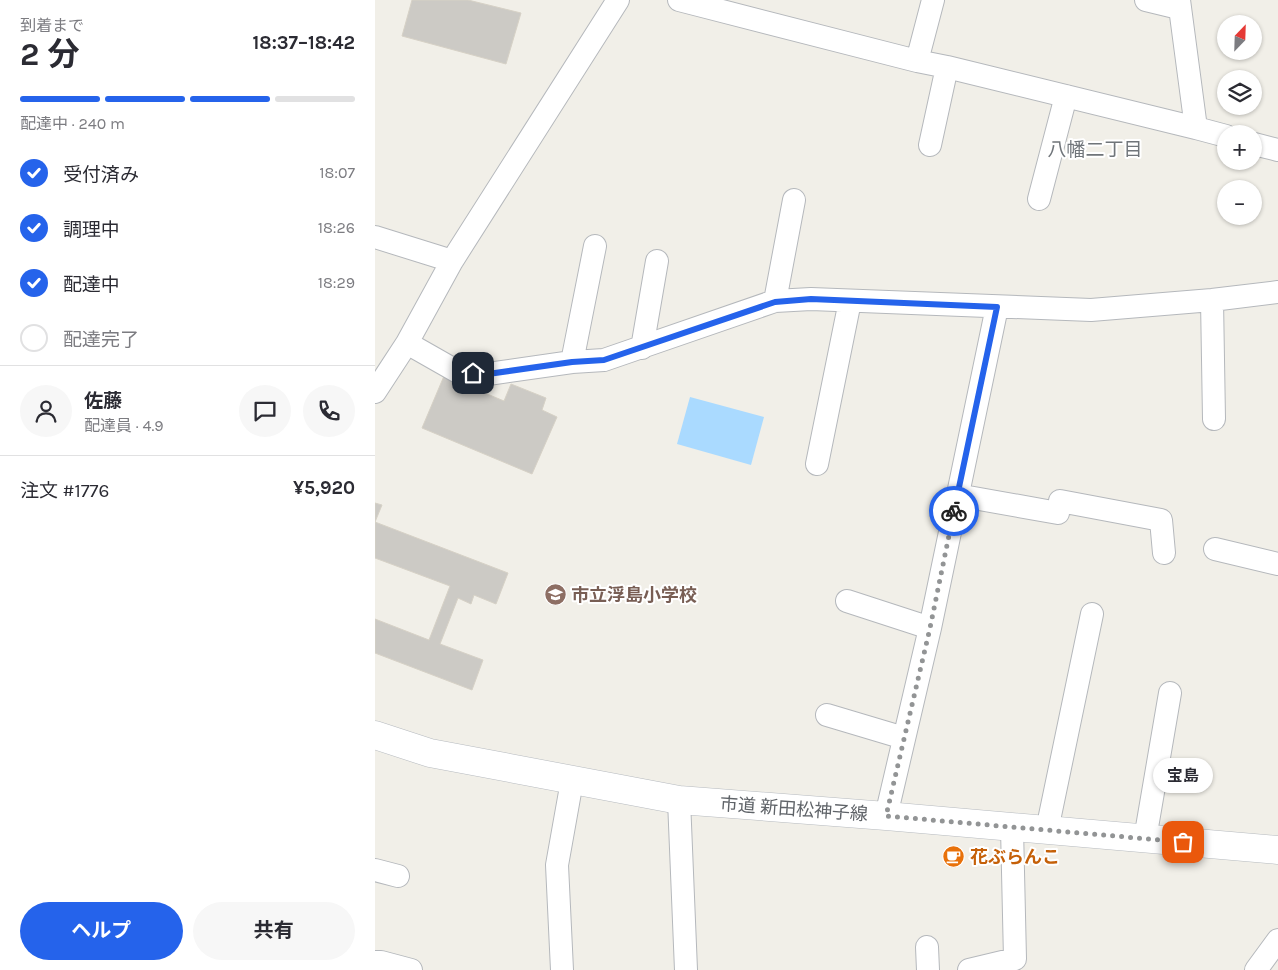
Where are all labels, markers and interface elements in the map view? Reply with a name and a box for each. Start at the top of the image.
north arrow [1217,15,1263,60]
map controls [1217,15,1262,225]
text: 到着まで [20,16,84,35]
text: 18:37–18:42 [253,32,355,54]
text: 2 分 [20,36,79,73]
button: layers [1217,70,1262,115]
text: 配達中 · 240 m [20,114,125,133]
button: + [1217,125,1262,170]
district label: 八幡二丁目 [1047,139,1143,161]
icon: check [20,159,48,187]
text: 18:07 [319,163,355,182]
text: 受付済み [63,164,139,186]
button: − [1217,180,1262,225]
icon: check [20,214,48,242]
text: 18:26 [318,218,355,237]
text: 調理中 [63,219,120,241]
icon: check [20,269,48,297]
text: 18:29 [318,273,355,292]
text: 配達中 [63,274,120,296]
text: 配達完了 [63,329,139,351]
pin [452,352,494,394]
icon: home [459,359,487,387]
button: person [20,385,72,437]
button: chat [239,385,291,437]
button: phone [303,385,355,437]
text: 佐藤 [84,390,122,412]
text: 配達員 · 4.9 [84,416,164,435]
text: ¥5,920 [293,477,355,499]
text: 注文 #1776 [20,480,109,502]
courier [929,486,979,536]
icon: bike [940,497,968,525]
school or university icon: 市立浮島小学校 [543,583,567,607]
place label: 市立浮島小学校 [571,584,697,606]
callout: 宝島 [1153,757,1213,792]
text: 宝島 [1167,766,1199,785]
street label: 市道 新田松神子線 [719,793,869,825]
pin [1162,821,1204,863]
icon: bag [1169,828,1197,856]
cafe icon: 花ぶらんこ [942,845,966,869]
place label: 花ぶらんこ [970,846,1060,868]
button: ヘルプ [20,902,183,960]
button: 共有 [193,902,355,960]

